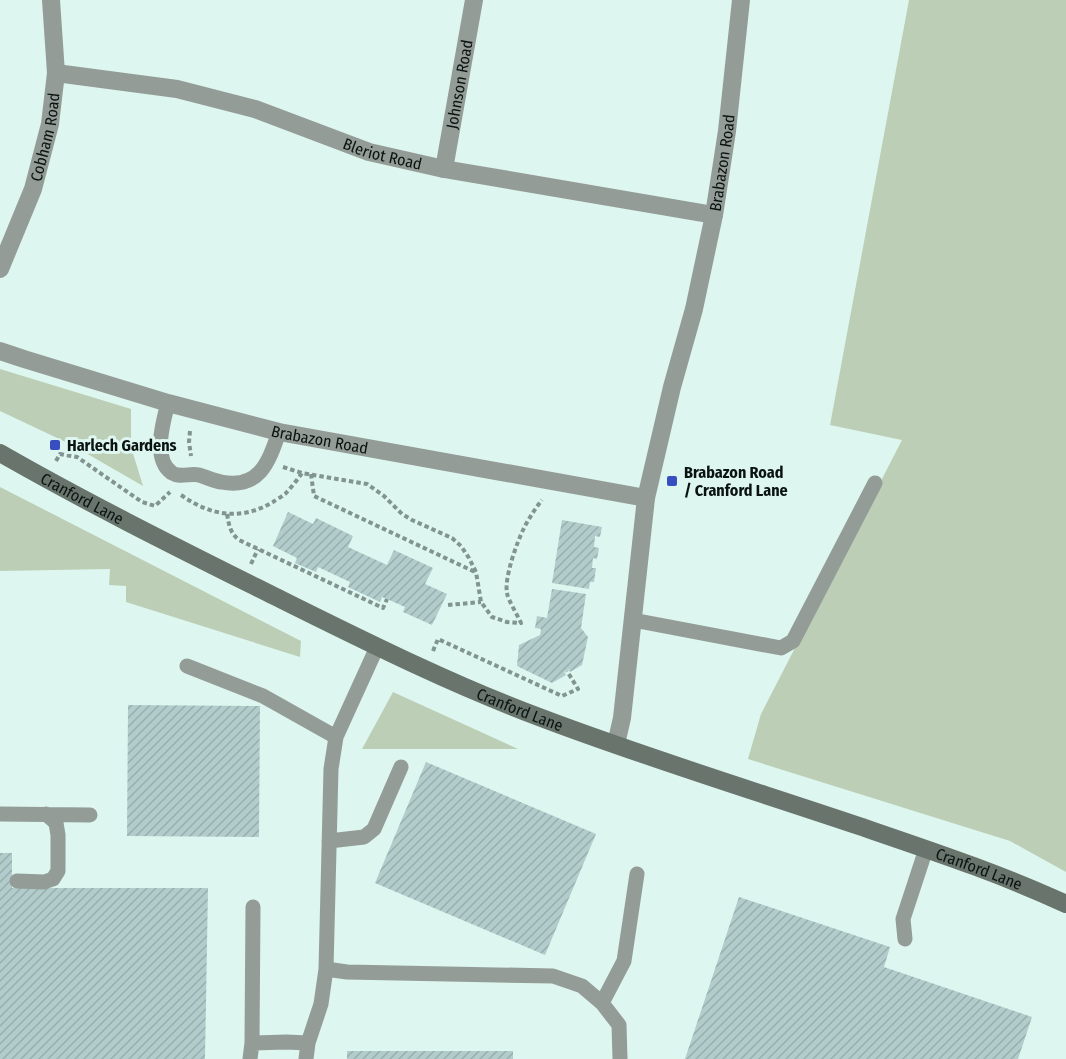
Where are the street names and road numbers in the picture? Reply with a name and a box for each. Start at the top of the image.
street label: Johnson Road [442,38,476,130]
street label: Cobham Road [26,92,63,183]
street label: Brabazon Road [705,113,738,213]
street label: Bleriot Road [340,134,424,173]
street label: Brabazon Road [269,421,370,457]
street label: Cranford Lane [38,468,127,528]
street label: Cranford Lane [474,684,566,735]
street label: Cranford Lane [933,844,1025,894]

